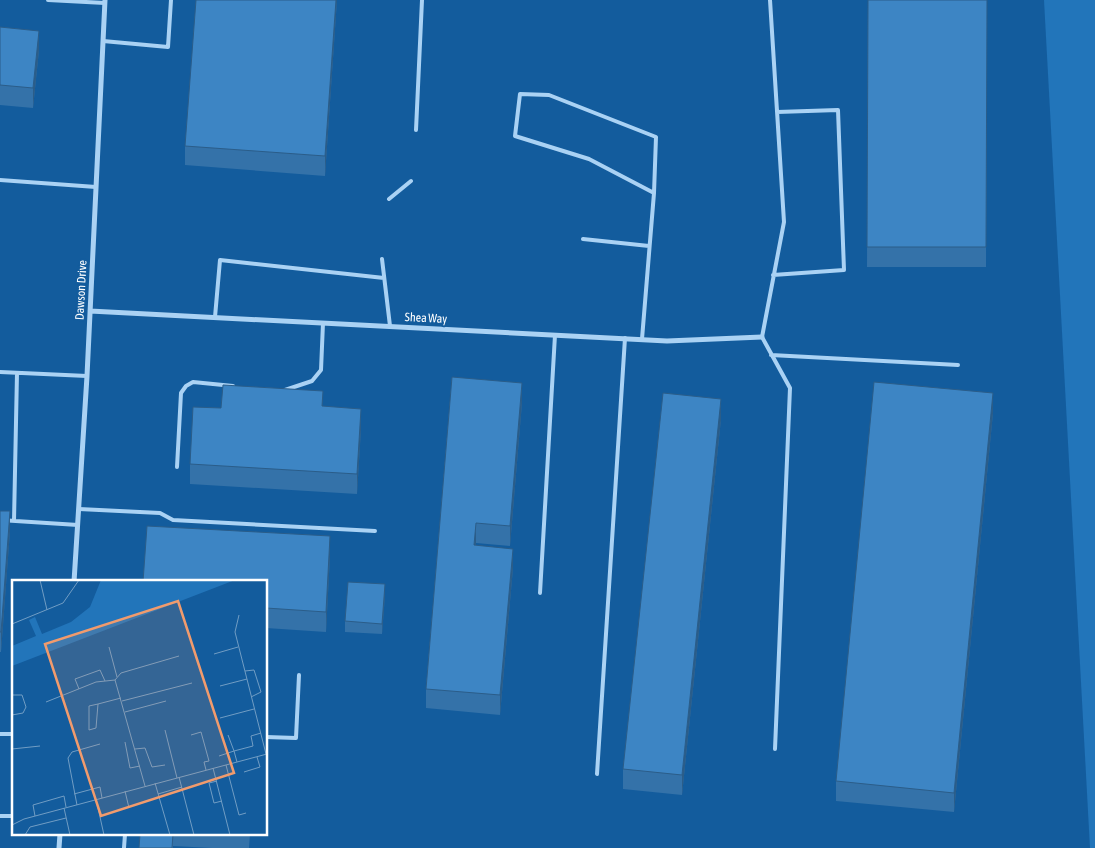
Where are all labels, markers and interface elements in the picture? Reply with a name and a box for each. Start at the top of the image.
street label: Dawson Drive [72,260,90,320]
street label: Shea Way [404,310,448,326]
inset map [12,580,268,836]

